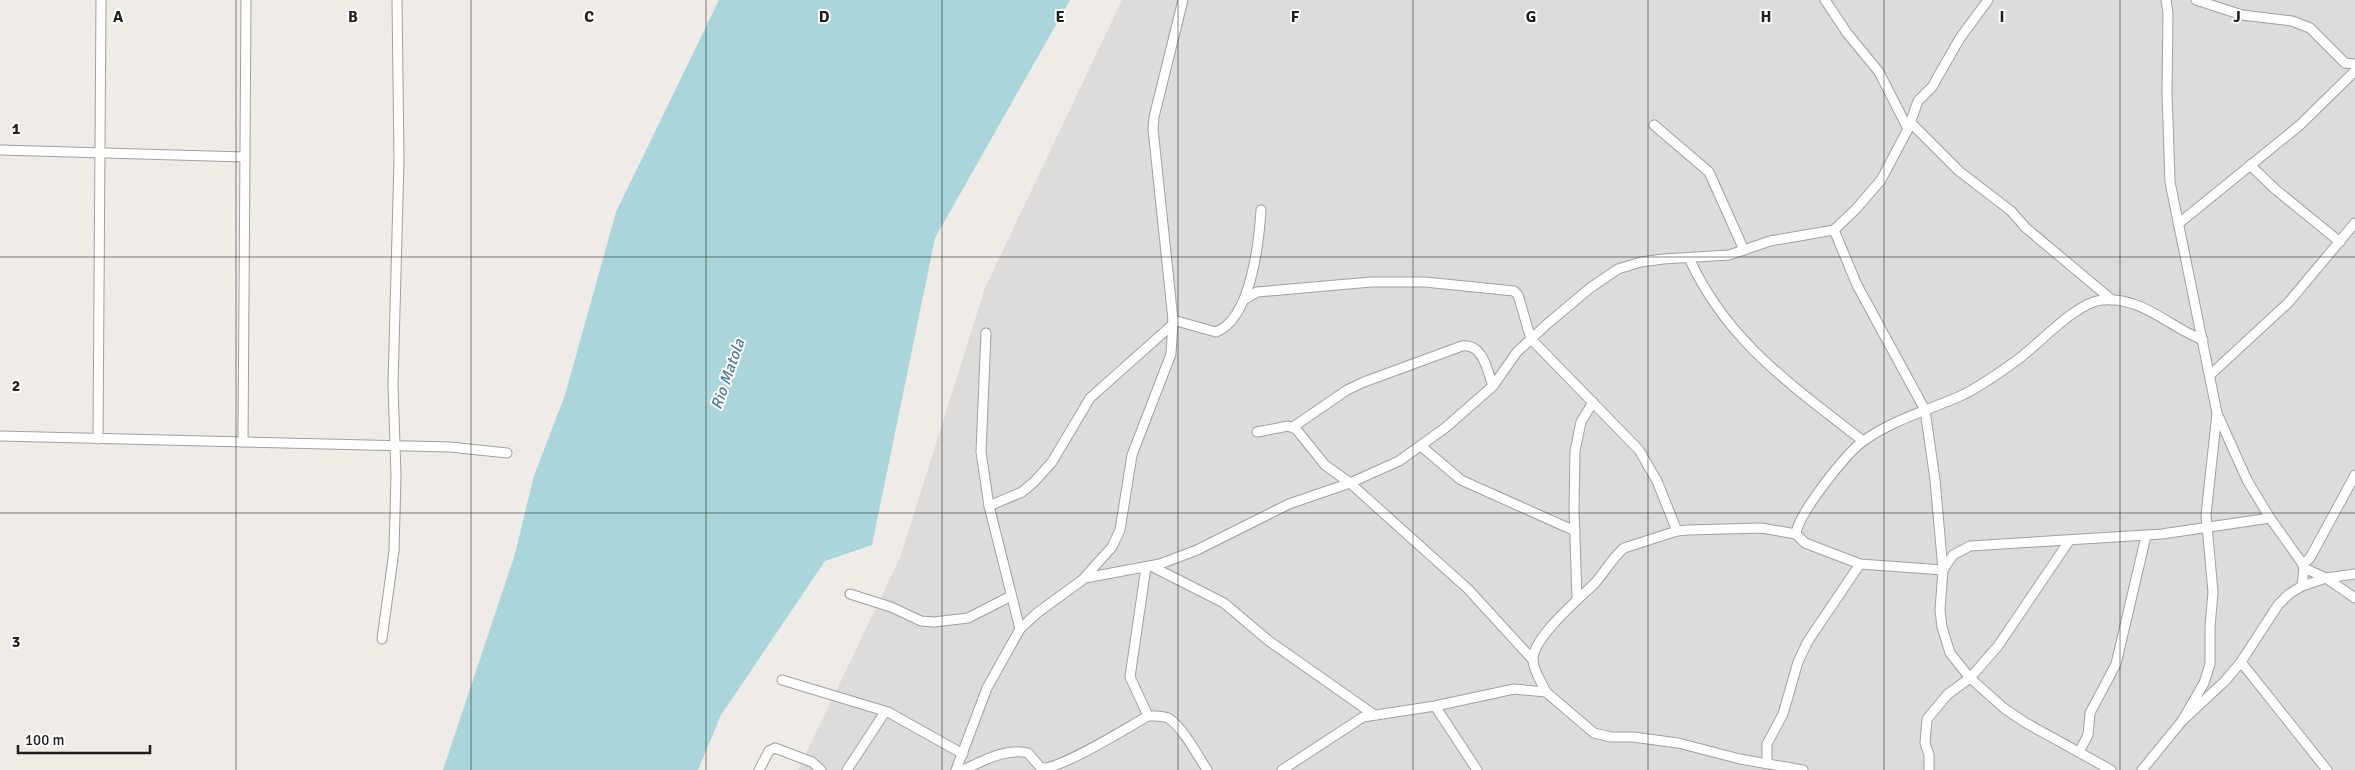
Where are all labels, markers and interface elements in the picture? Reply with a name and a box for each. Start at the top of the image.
text: A [113,7,124,27]
text: B [348,7,358,27]
text: C [584,7,594,27]
text: D [819,7,830,27]
text: E [1055,7,1065,27]
text: F [1291,7,1300,27]
text: G [1526,7,1536,27]
text: H [1761,7,1771,27]
text: I [1999,7,2005,27]
text: J [2233,7,2241,27]
text: 1 [12,119,21,139]
water label: Rio Matola [707,336,750,412]
text: 2 [12,376,20,396]
text: 3 [12,632,20,652]
scale bar [18,722,150,754]
text: 100 m [25,731,65,749]

